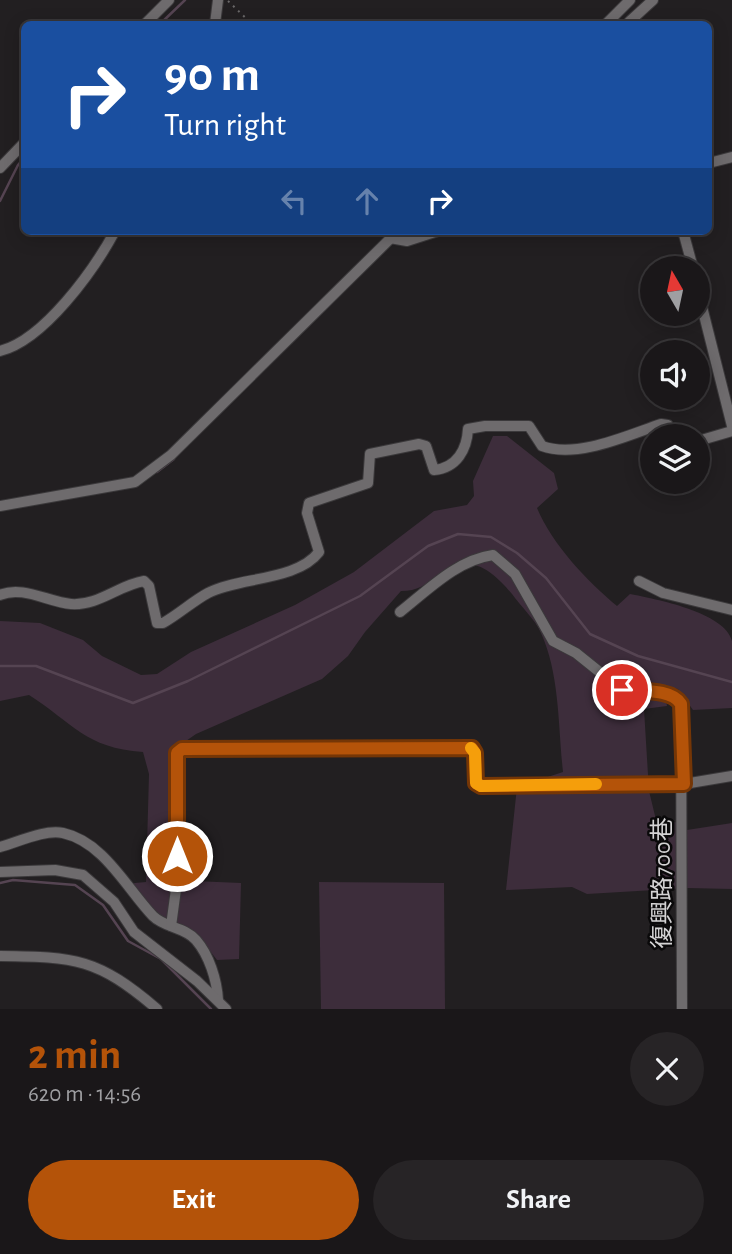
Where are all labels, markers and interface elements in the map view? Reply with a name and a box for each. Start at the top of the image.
icon: right [49,49,140,140]
text: 90 m [164,51,260,100]
text: Turn right [164,109,286,141]
icon: left [275,182,313,220]
icon: ahead [348,182,386,220]
icon: right [421,182,459,220]
north arrow [640,256,710,326]
map controls [640,256,710,494]
button: sound [640,340,710,410]
button: layers [640,424,710,494]
pin [592,660,652,720]
icon: arrive [603,671,641,709]
street label: 復興路700巷 [649,817,675,949]
position arrow [140,819,214,893]
button: close [630,1032,704,1106]
text: 2 min [28,1034,121,1076]
text: 620 m · 14:56 [28,1083,141,1106]
button: Exit [28,1160,359,1240]
button: Share [373,1160,704,1240]

